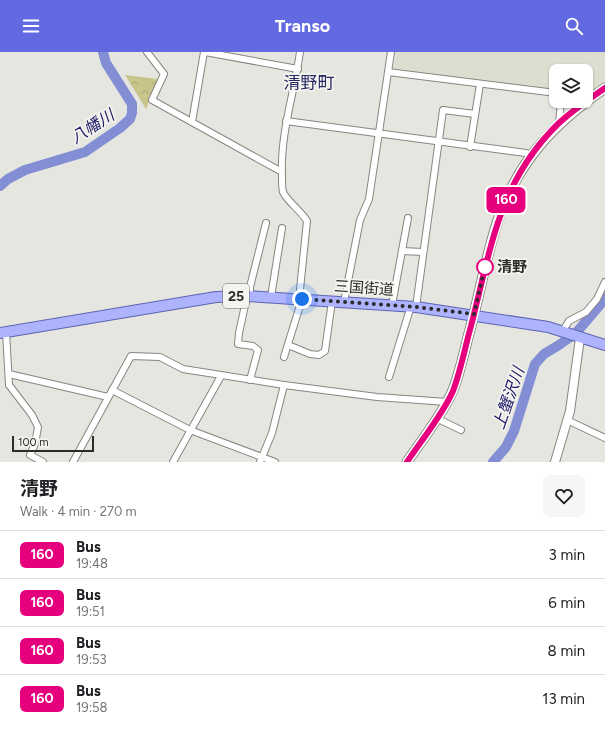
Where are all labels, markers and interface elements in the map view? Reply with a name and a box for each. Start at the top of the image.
icon: menu [20,15,42,37]
text: Transo [275,15,330,37]
icon: search [563,15,585,37]
map controls [549,64,593,108]
button: layers [549,64,593,108]
district label: 清野町 [284,73,335,93]
water label: 八幡川 [67,104,119,147]
line badge: 160 [483,187,529,213]
text: 160 [494,191,518,208]
marker: 清野 [476,258,494,276]
place label: 清野 [497,258,527,276]
street label: 三国街道 [333,277,395,299]
road number: 25 [223,284,249,308]
your location [292,289,312,309]
water label: 上蟹沢川 [489,363,529,432]
scale bar [12,434,94,453]
text: 100 m [18,436,49,449]
button: heart [543,475,585,517]
text: 清野 [20,477,58,500]
text: Walk · 4 min · 270 m [20,504,137,519]
text: Bus [76,538,101,556]
text: 160 [30,546,54,563]
text: 3 min [549,546,585,564]
text: 19:48 [76,556,108,571]
text: Bus [76,586,101,604]
text: 160 [30,594,54,611]
text: 6 min [548,594,585,612]
text: 19:51 [76,604,105,619]
text: Bus [76,634,101,652]
text: 160 [30,642,54,659]
text: 8 min [547,642,585,660]
text: 19:53 [76,652,107,667]
text: Bus [76,682,101,700]
text: 160 [30,690,54,707]
text: 13 min [542,690,585,708]
text: 19:58 [76,700,107,715]

